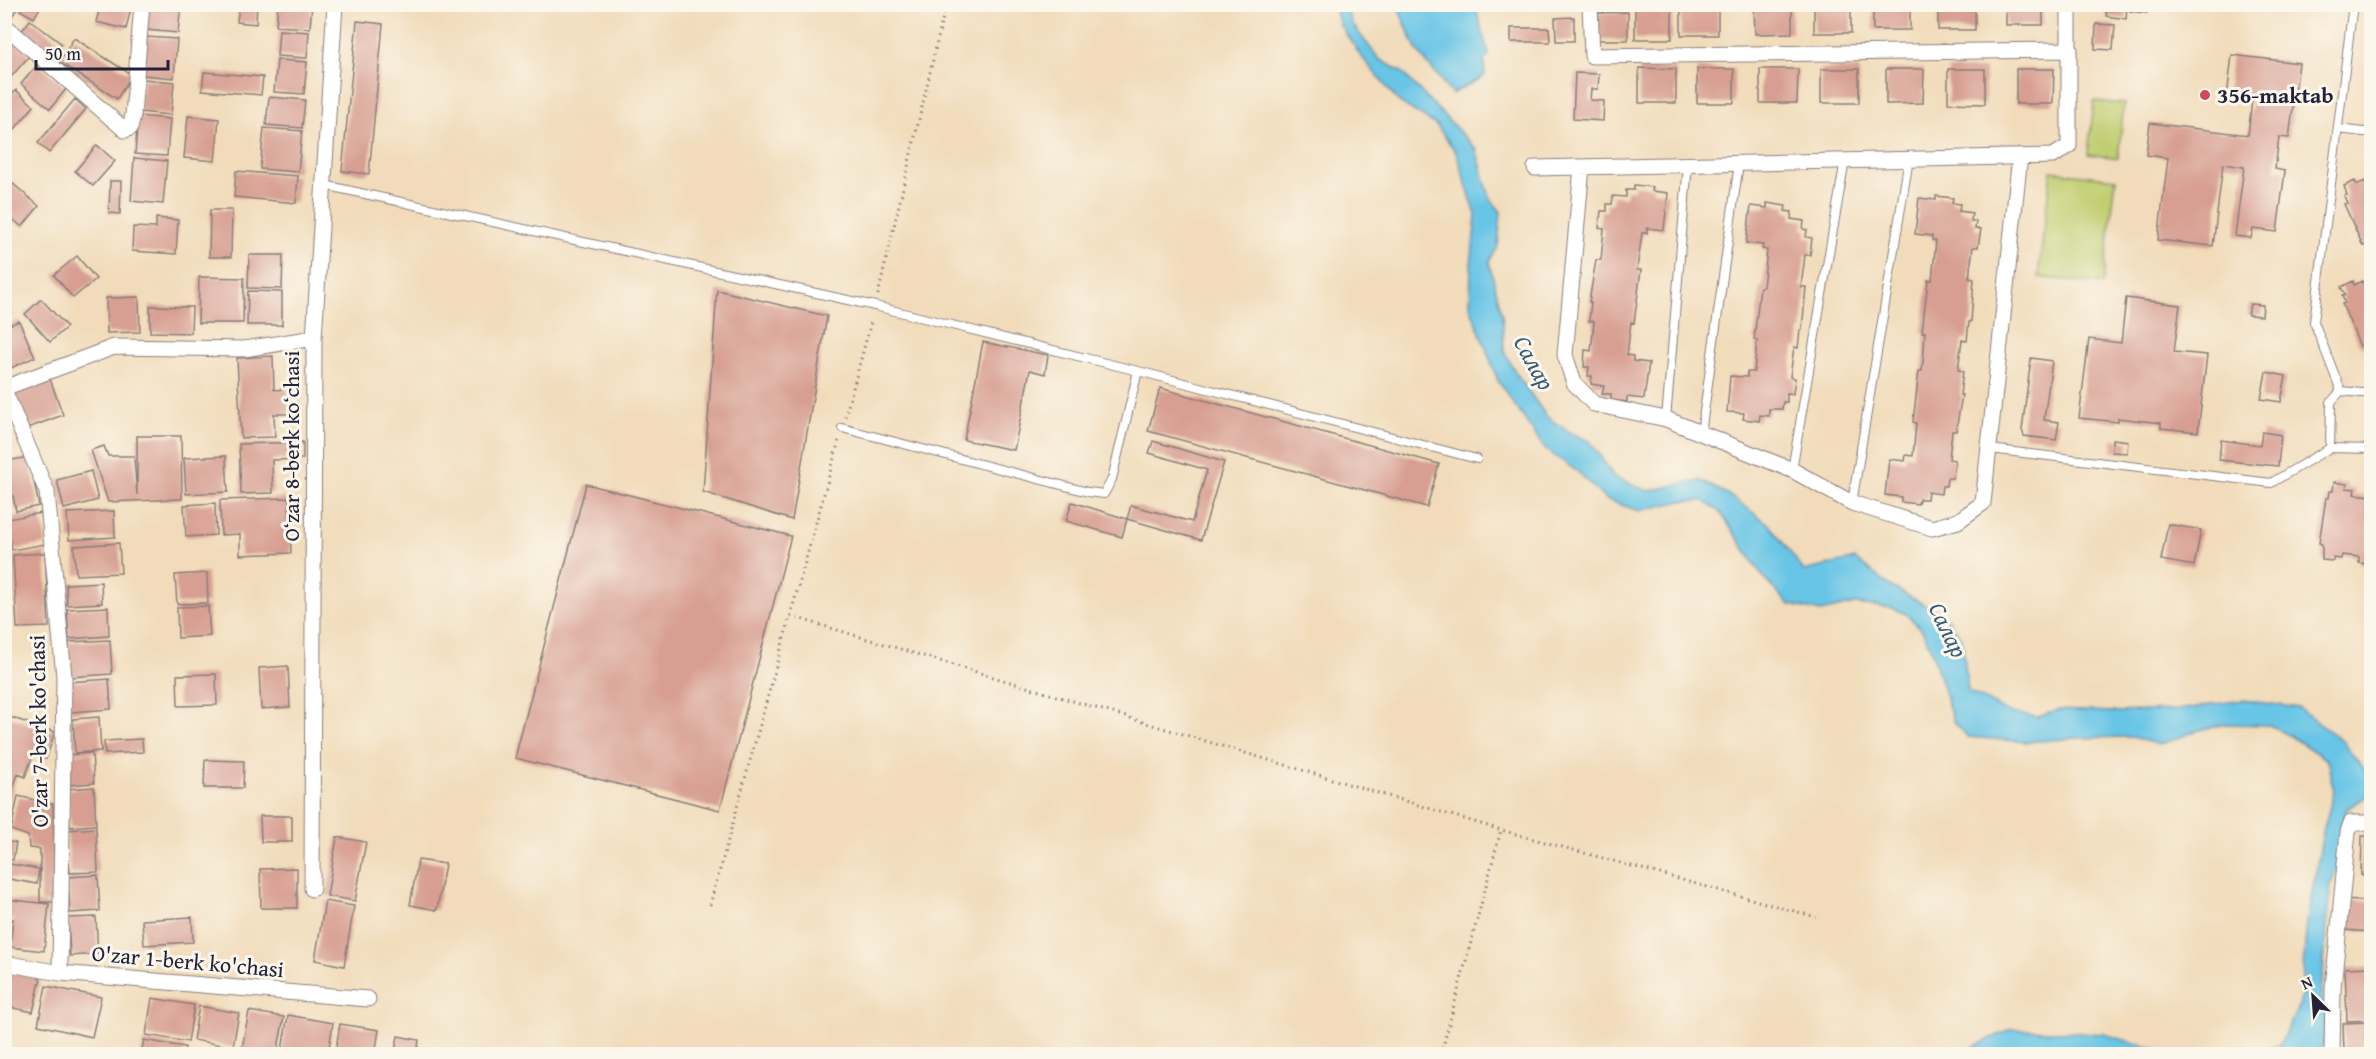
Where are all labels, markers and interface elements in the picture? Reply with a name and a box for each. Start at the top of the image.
scale bar [36,33,168,71]
text: 50 m [45,40,81,67]
place label: 356-maktab [2217,79,2333,111]
marker: 356-maktab [2198,88,2212,102]
water label: Салар [1505,329,1564,397]
street label: Oʻzar 8-berk koʻchasi [275,350,307,542]
water label: Салар [1920,596,1977,663]
street label: O'zar 7-berk ko'chasi [20,634,56,828]
street label: O'zar 1-berk ko'chasi [91,937,285,985]
north arrow [2283,966,2343,1026]
text: N [2297,969,2317,996]

